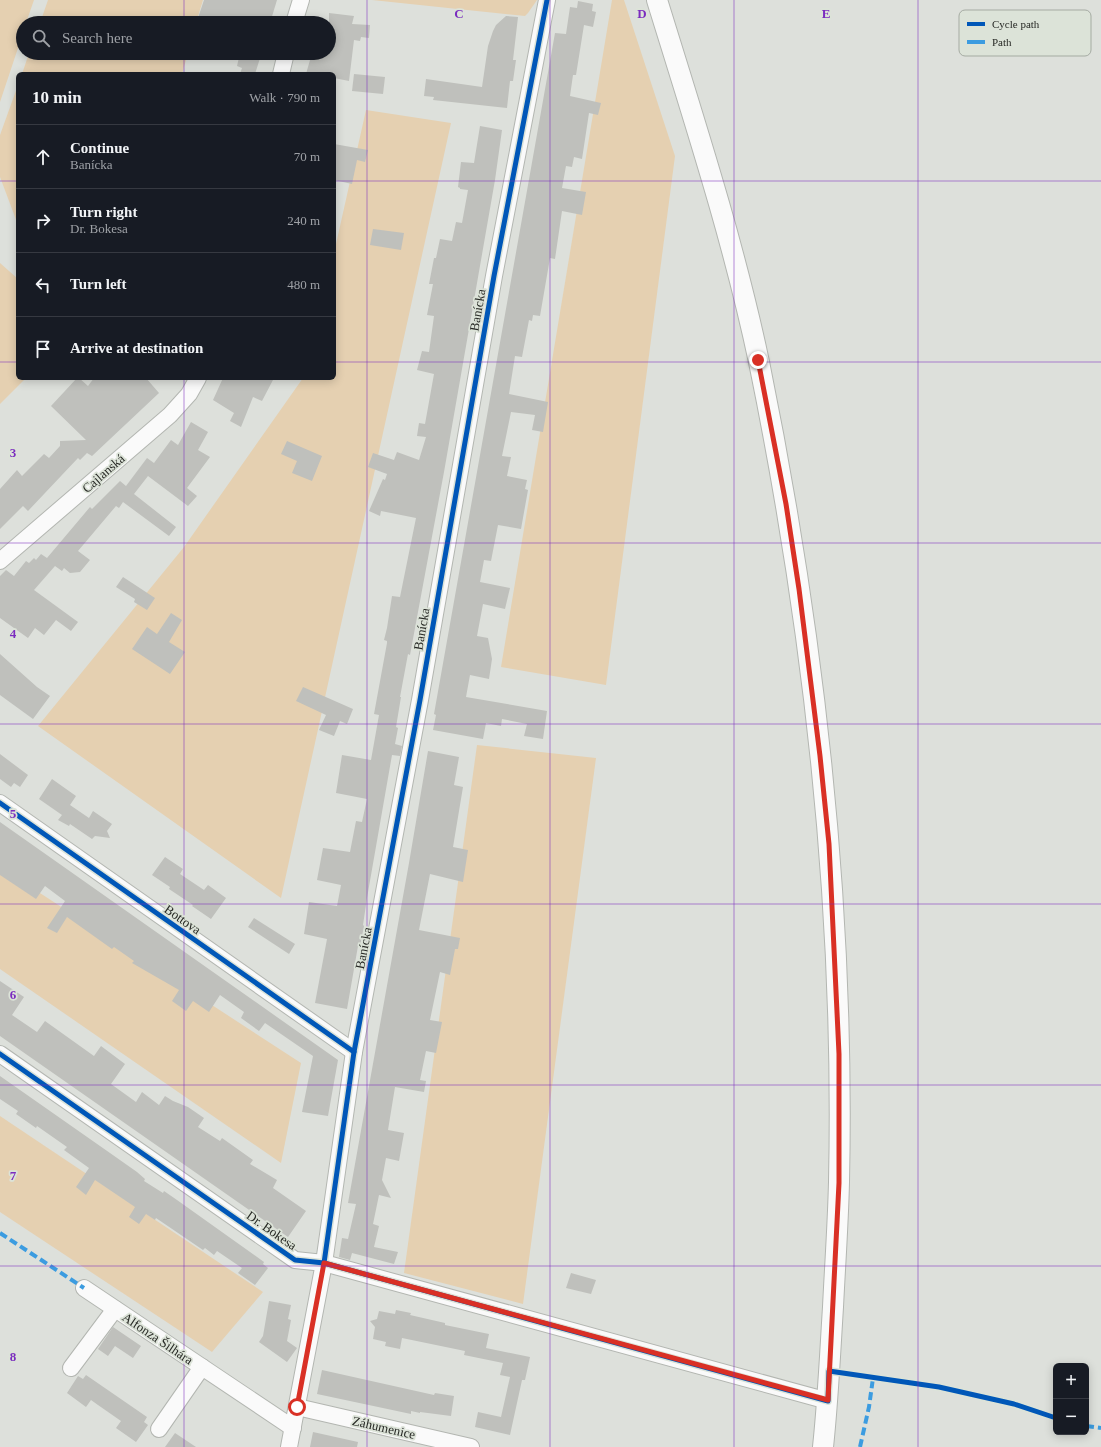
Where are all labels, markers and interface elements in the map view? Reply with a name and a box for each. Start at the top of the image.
text: C [454,6,464,21]
text: D [637,6,647,21]
text: E [822,6,830,21]
legend [959,10,1091,56]
search box [16,16,336,60]
text: Cycle path [992,18,1040,30]
icon: search [30,27,52,49]
text: Search here [62,30,132,46]
text: Path [992,36,1012,48]
text: 10 min [32,88,82,107]
text: Walk · 790 m [249,90,320,105]
text: Continue [70,140,129,156]
icon: ahead [32,146,54,168]
text: 70 m [294,149,320,164]
text: Banícka [70,157,113,172]
text: Turn right [70,204,137,220]
icon: right [32,210,54,232]
text: 240 m [287,213,320,228]
text: Dr. Bokesa [70,221,128,236]
icon: left [32,274,54,296]
text: Turn left [70,276,127,292]
text: 480 m [287,277,320,292]
street label: Banícka [466,288,489,332]
icon: arrive [32,338,54,360]
text: Arrive at destination [70,340,203,356]
route end [749,351,767,369]
text: 3 [10,445,17,460]
street label: Cajlanská [79,451,128,496]
street label: Banícka [410,607,433,651]
text: 4 [10,626,17,641]
text: 5 [10,806,17,821]
street label: Bottova [162,901,204,937]
street label: Banícka [352,926,375,970]
text: 6 [10,987,17,1002]
text: 7 [10,1168,17,1183]
street label: Dr. Bokesa [244,1208,300,1253]
street label: Alfonza Šilhára [120,1309,196,1368]
text: 8 [10,1349,17,1364]
map controls [1053,1363,1089,1435]
button: + [1053,1363,1089,1399]
route start [288,1398,306,1416]
button: − [1053,1399,1089,1435]
street label: Záhumenice [351,1413,417,1442]

